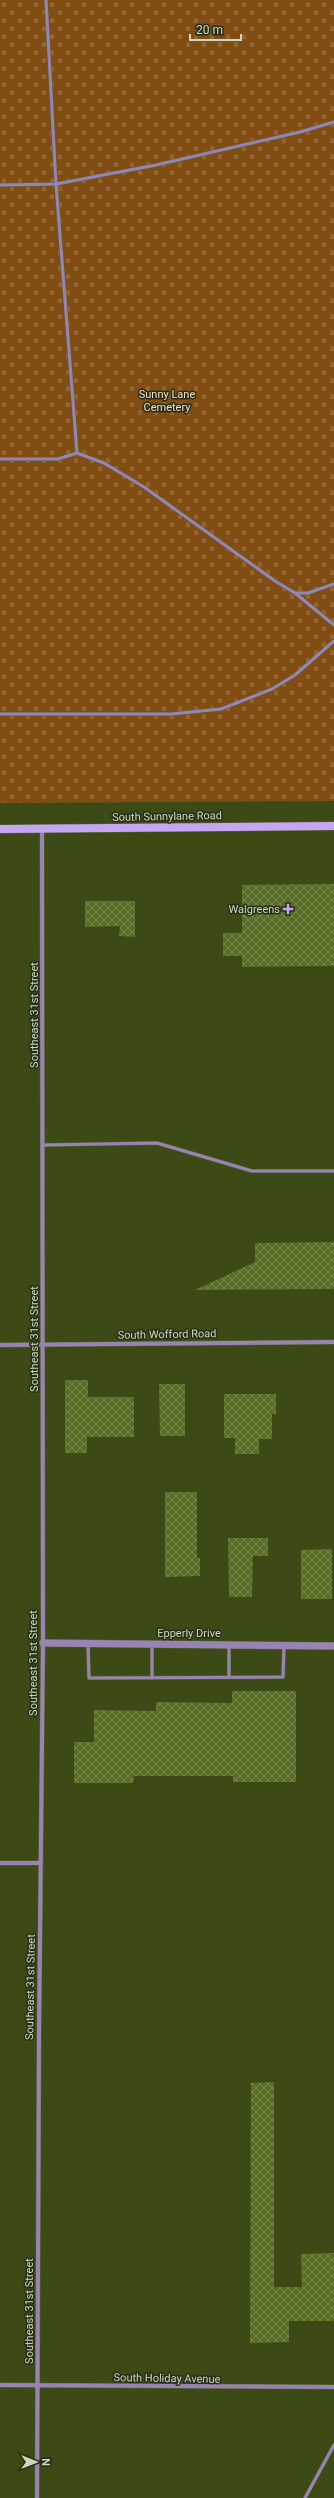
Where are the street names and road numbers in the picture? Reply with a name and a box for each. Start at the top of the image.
street label: South Sunnylane Road [112,809,222,824]
street label: Southeast 31st Street [28,962,41,1068]
street label: Southeast 31st Street [28,1286,41,1392]
street label: South Wofford Road [117,1327,217,1342]
street label: Southeast 31st Street [27,1610,40,1716]
street label: Epperly Drive [157,1627,221,1640]
street label: Southeast 31st Street [23,1934,38,2040]
street label: Southeast 31st Street [23,2258,36,2364]
street label: South Holiday Avenue [114,2371,221,2386]

